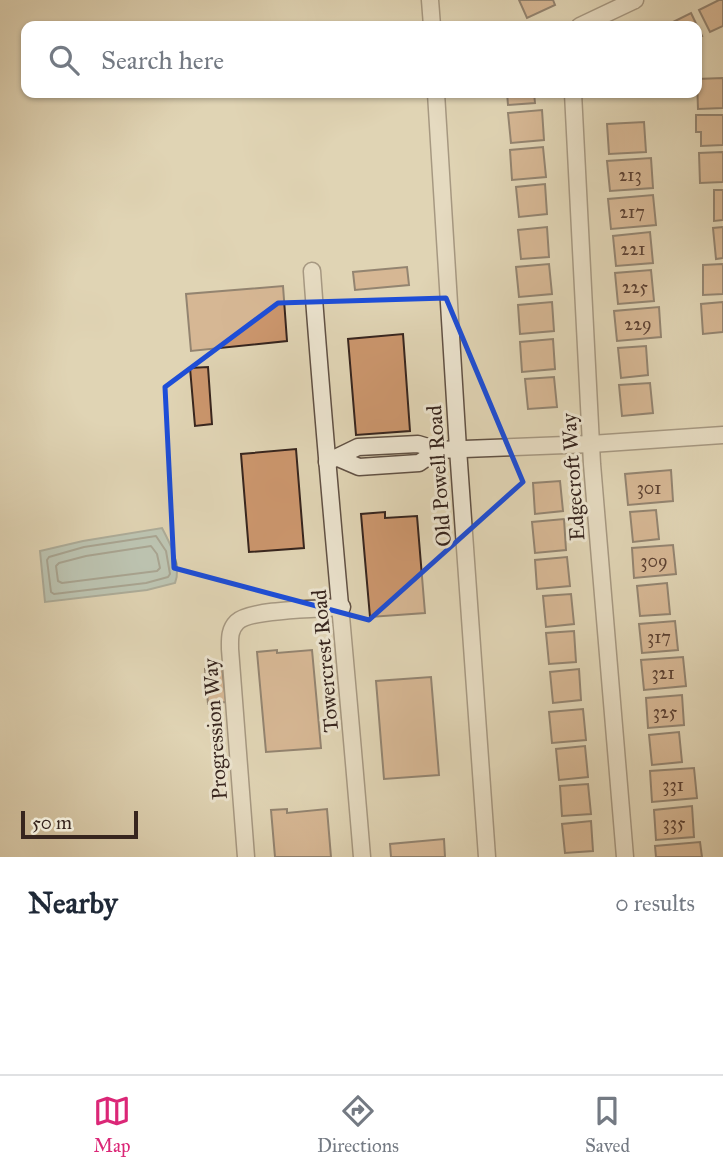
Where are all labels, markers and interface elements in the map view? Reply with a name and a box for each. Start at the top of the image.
search box [21,21,702,98]
icon: search [45,41,83,79]
text: Search here [101,44,224,76]
house number: 213 [618,164,642,186]
house number: 217 [619,201,645,223]
house number: 221 [621,238,645,260]
house number: 225 [622,276,649,298]
house number: 229 [624,313,652,335]
street label: Old Powell Road [421,404,457,548]
street label: Edgecroft Way [555,411,590,542]
house number: 301 [637,477,661,499]
house number: 309 [640,550,668,572]
street label: Towercrest Road [306,588,344,733]
house number: 317 [647,626,671,648]
street label: Progression Way [197,656,233,801]
house number: 321 [651,662,675,684]
house number: 325 [653,701,678,723]
house number: 331 [662,774,684,796]
scale bar [21,808,138,840]
text: 50 m [32,811,72,834]
house number: 335 [663,812,686,834]
text: Nearby [28,885,118,921]
text: 0 results [615,889,695,917]
tab: Map [93,1092,131,1157]
tab: Directions [317,1092,399,1157]
tab: Saved [585,1092,630,1157]

